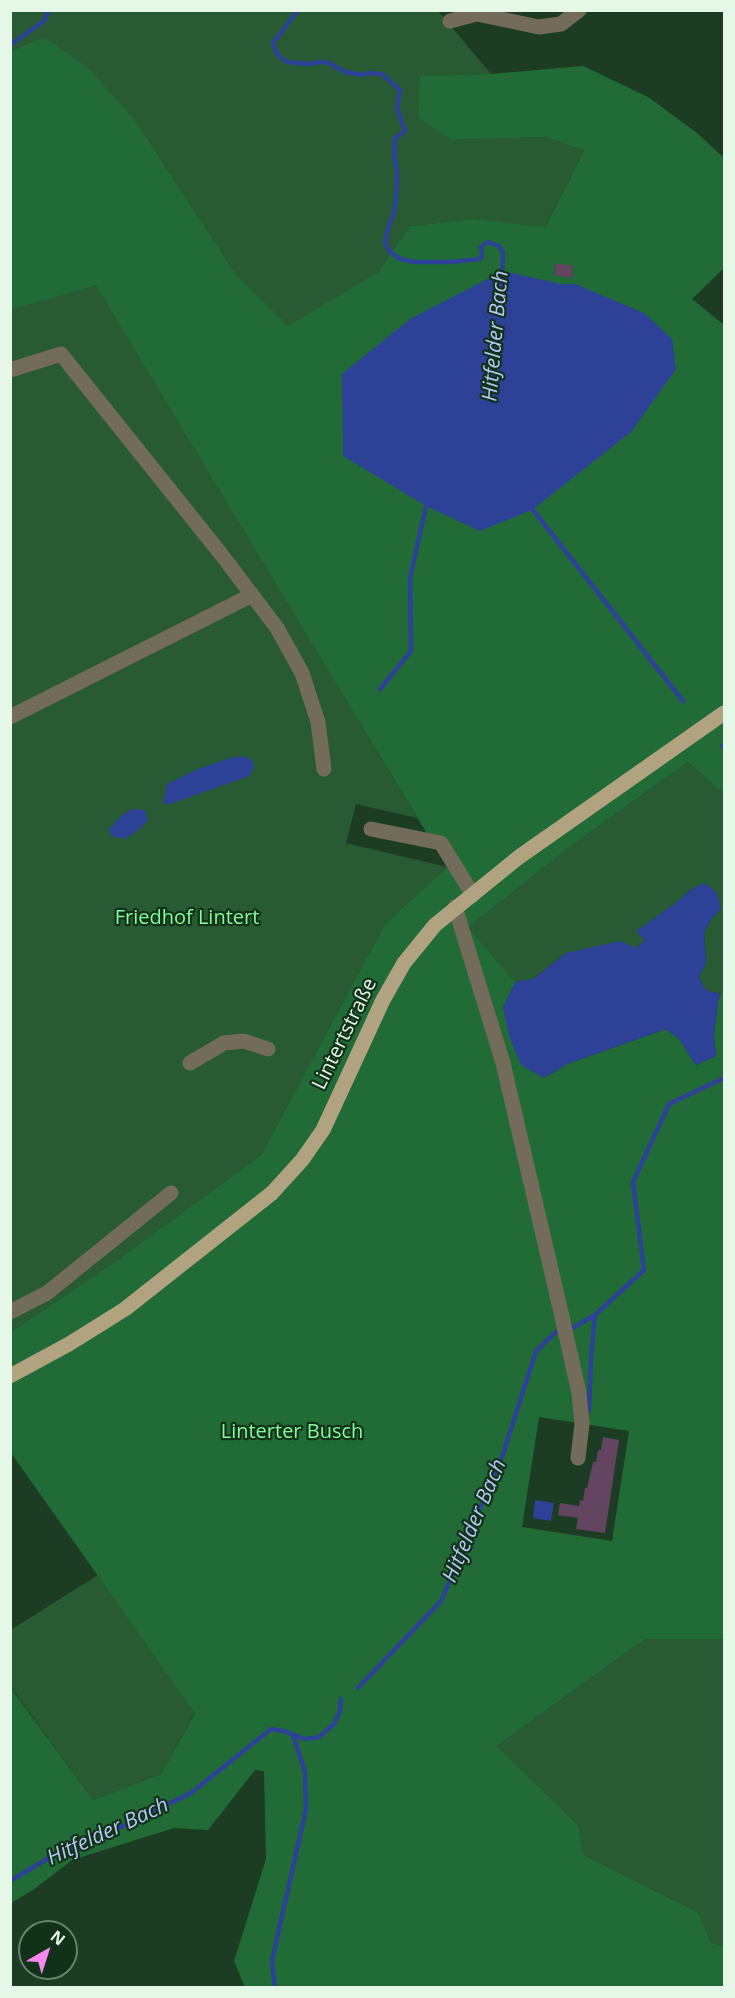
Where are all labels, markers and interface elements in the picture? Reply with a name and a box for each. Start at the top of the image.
water label: Hitfelder Bach [478,270,514,402]
park label: Friedhof Lintert [115,906,259,930]
street label: Lintertstraße [308,974,382,1094]
park label: Linterter Busch [221,1420,363,1444]
water label: Hitfelder Bach [438,1456,512,1586]
water label: Hitfelder Bach [43,1793,173,1871]
north arrow [18,1920,78,1980]
text: N [46,1925,70,1950]

